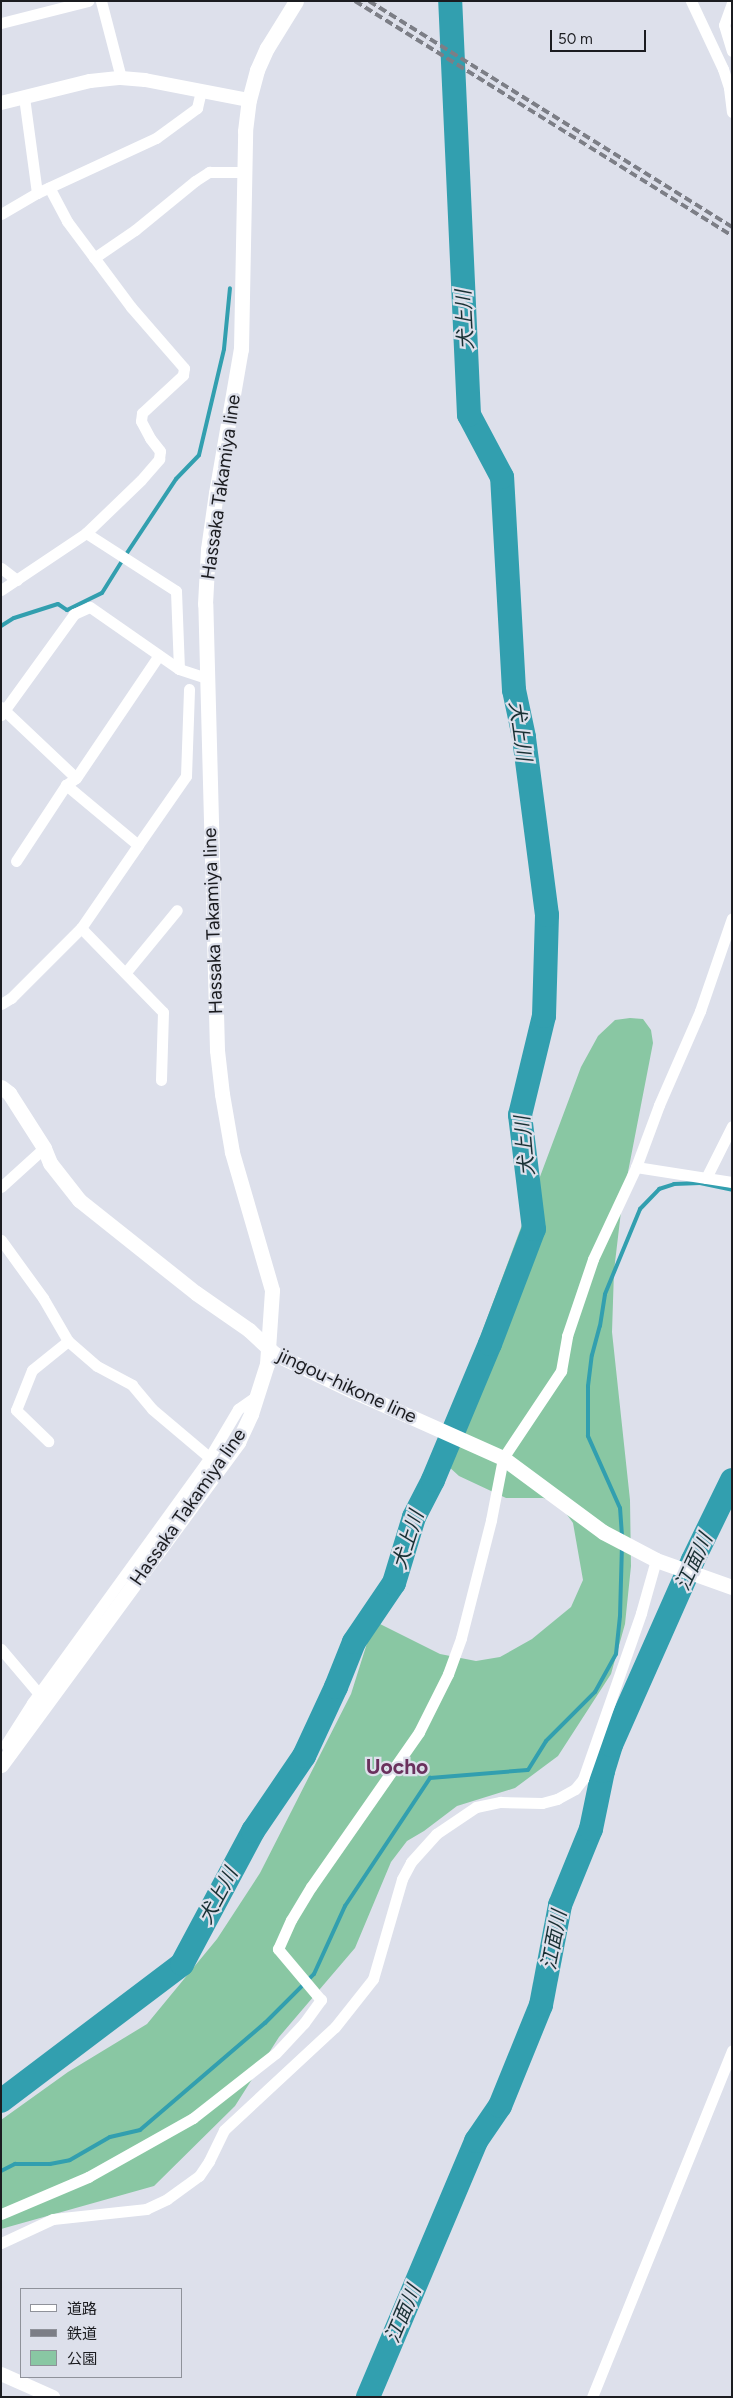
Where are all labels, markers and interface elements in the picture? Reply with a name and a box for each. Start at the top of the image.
scale bar [553,20,649,52]
text: 50 m [558,30,593,48]
water label: 犬上川 [451,289,479,351]
street label: Hassaka Takamiya line [197,393,245,581]
water label: 犬上川 [504,700,536,762]
street label: Hassaka Takamiya line [198,827,228,1015]
water label: 犬上川 [510,1115,540,1177]
street label: jingou-hikone line [274,1344,420,1428]
street label: Hassaka Takamiya line [125,1424,251,1590]
water label: 犬上川 [387,1508,429,1572]
water label: 江面川 [670,1530,718,1594]
district label: Uocho [366,1754,428,1780]
water label: 犬上川 [193,1864,243,1928]
water label: 江面川 [536,1908,572,1972]
water label: 江面川 [380,2282,426,2346]
legend [20,2288,182,2378]
text: 道路 [67,2300,97,2318]
text: 鉄道 [67,2325,97,2343]
text: 公園 [67,2350,97,2368]

